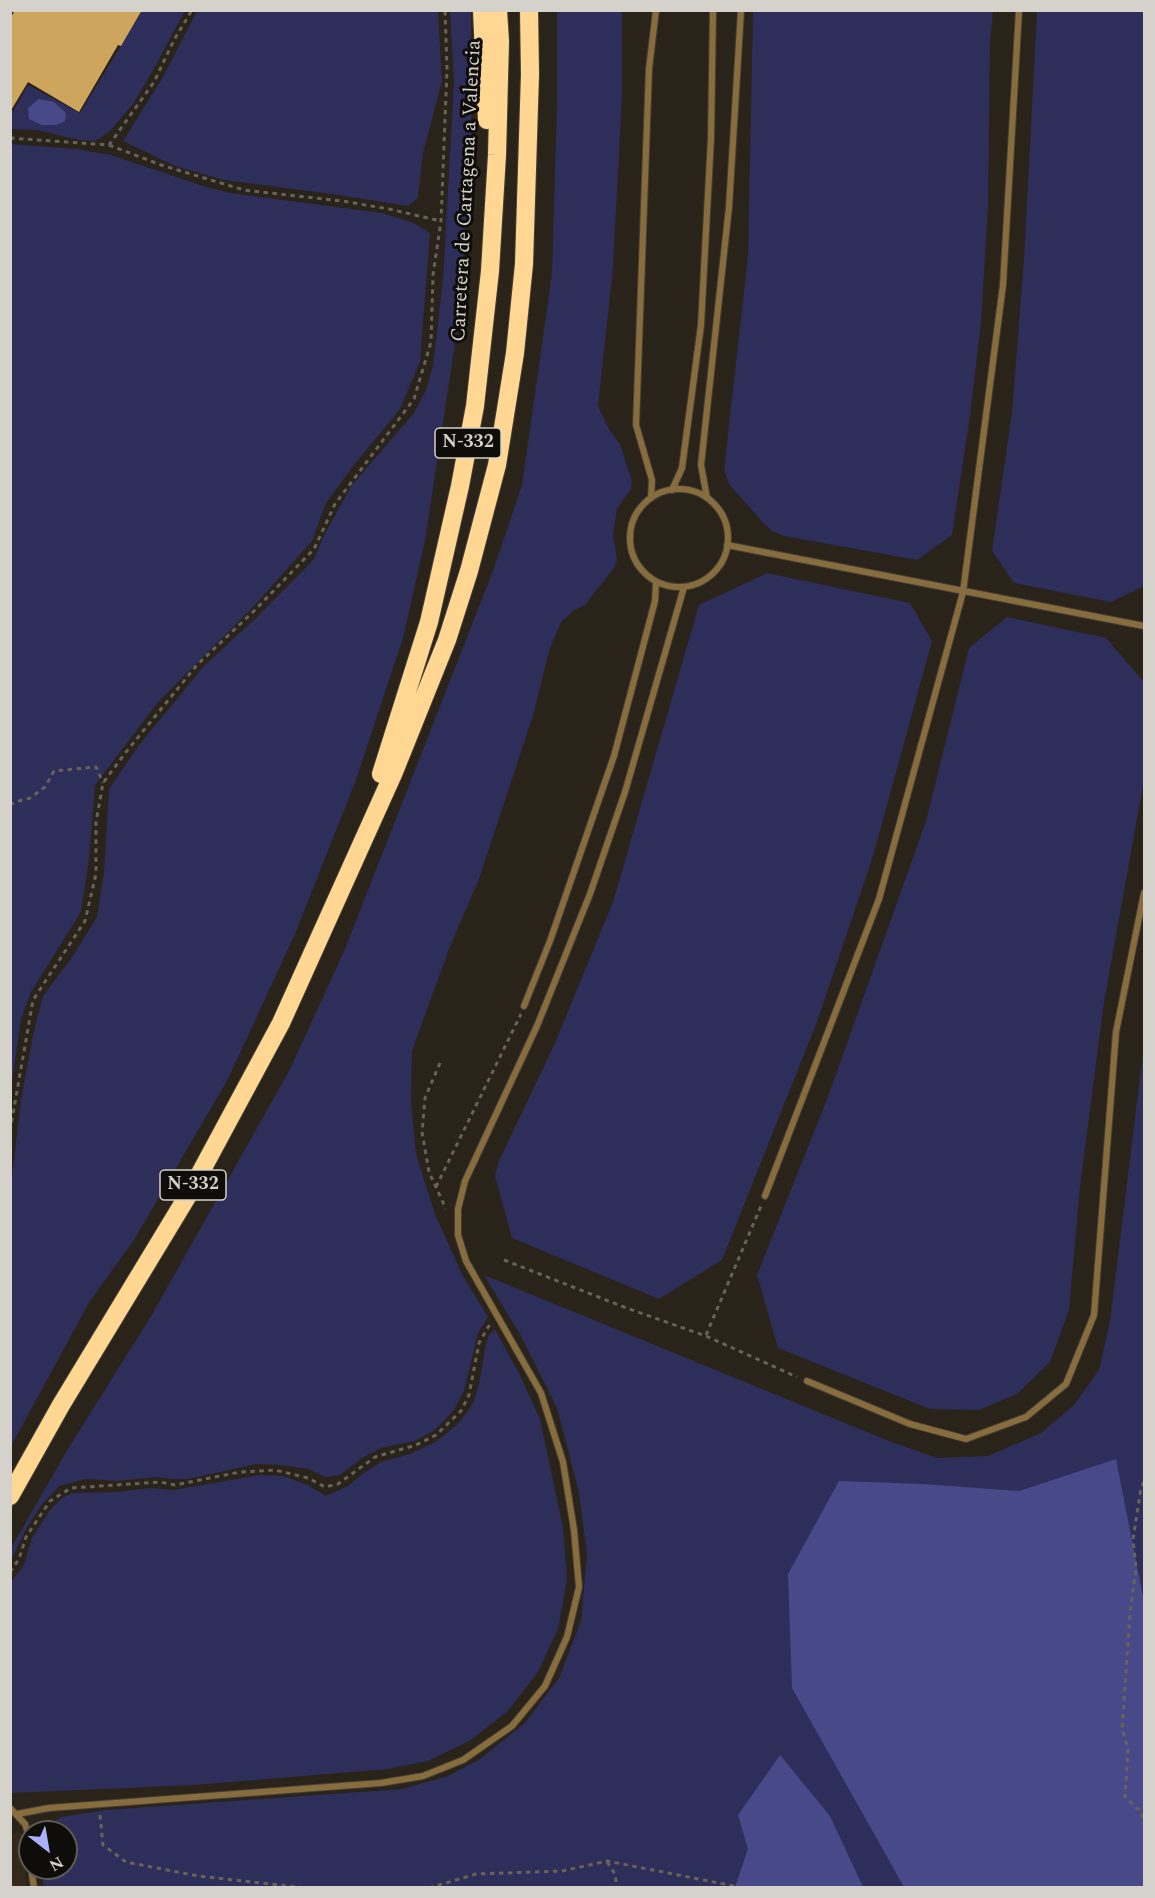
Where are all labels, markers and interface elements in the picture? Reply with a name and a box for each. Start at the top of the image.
street label: Carretera de Cartagena a Valencia [448,39,488,343]
road number: N-332 [435,428,501,458]
road number: N-332 [160,1170,226,1200]
north arrow [18,1820,78,1880]
text: N [44,1850,68,1877]

